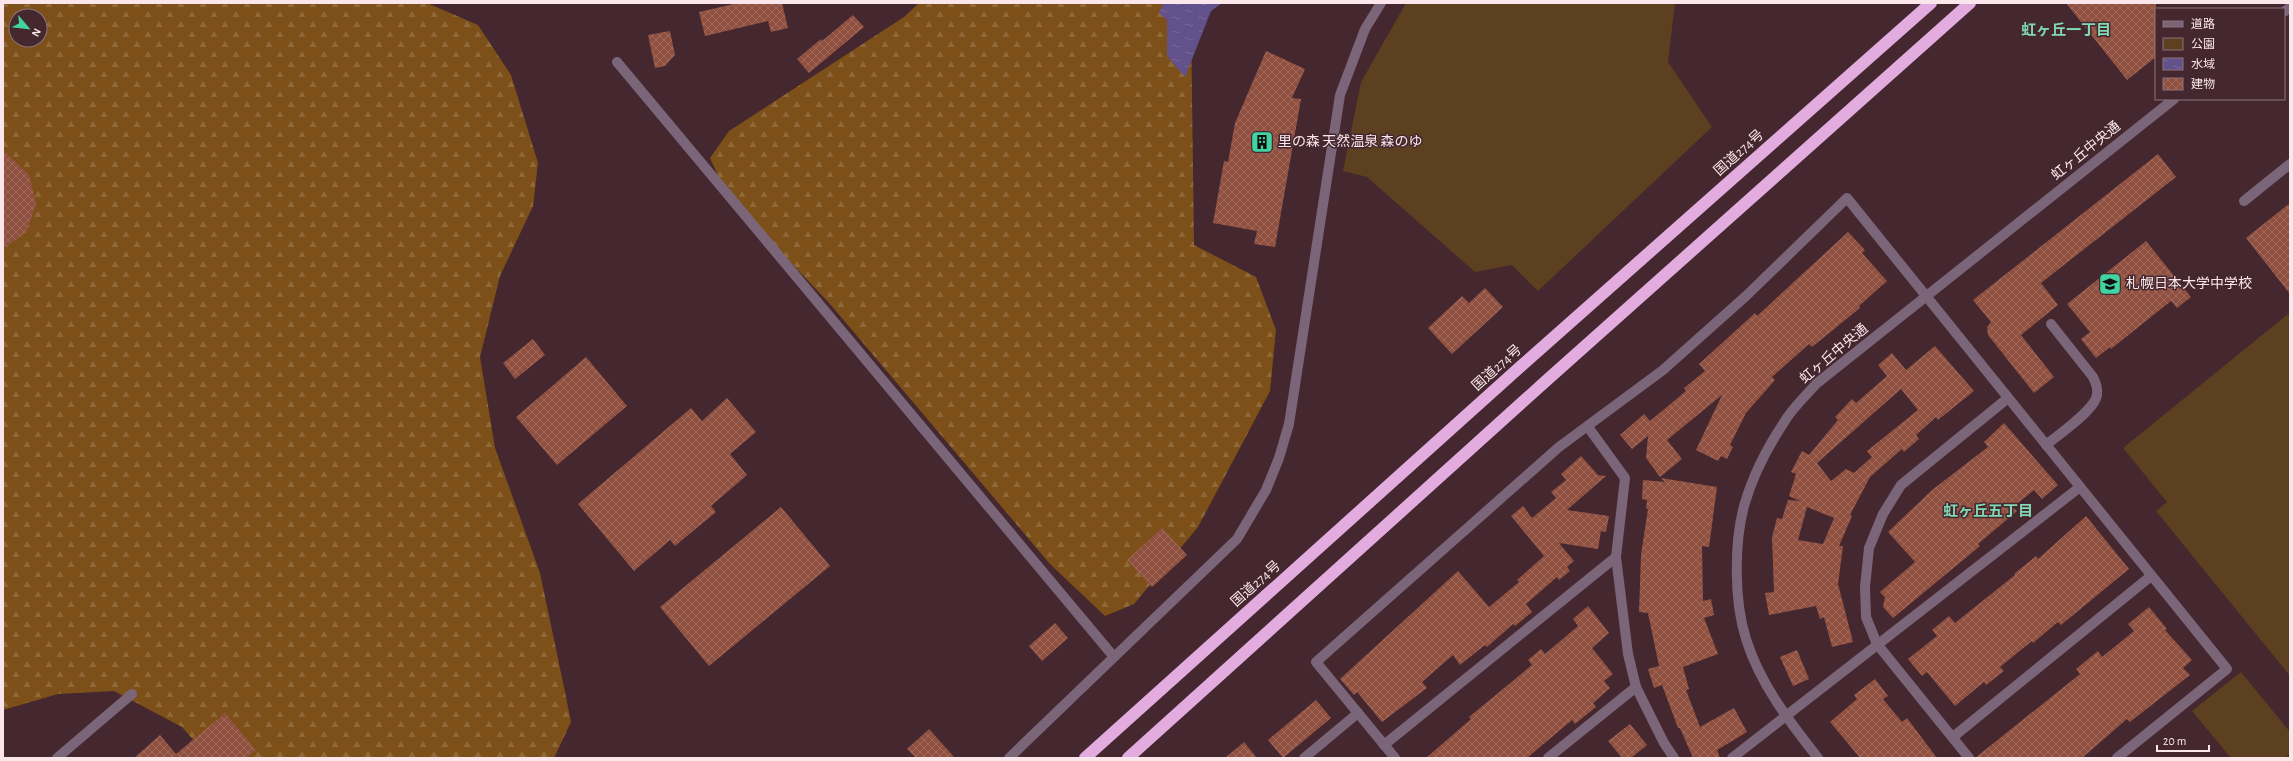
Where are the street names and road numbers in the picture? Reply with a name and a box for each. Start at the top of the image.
street label: 虹ヶ丘中央通 [2048,118,2123,183]
street label: 国道274号 [1711,127,1766,179]
street label: 虹ヶ丘中央通 [1797,321,1871,386]
street label: 国道274号 [1469,342,1524,394]
street label: 国道274号 [1228,558,1283,610]

